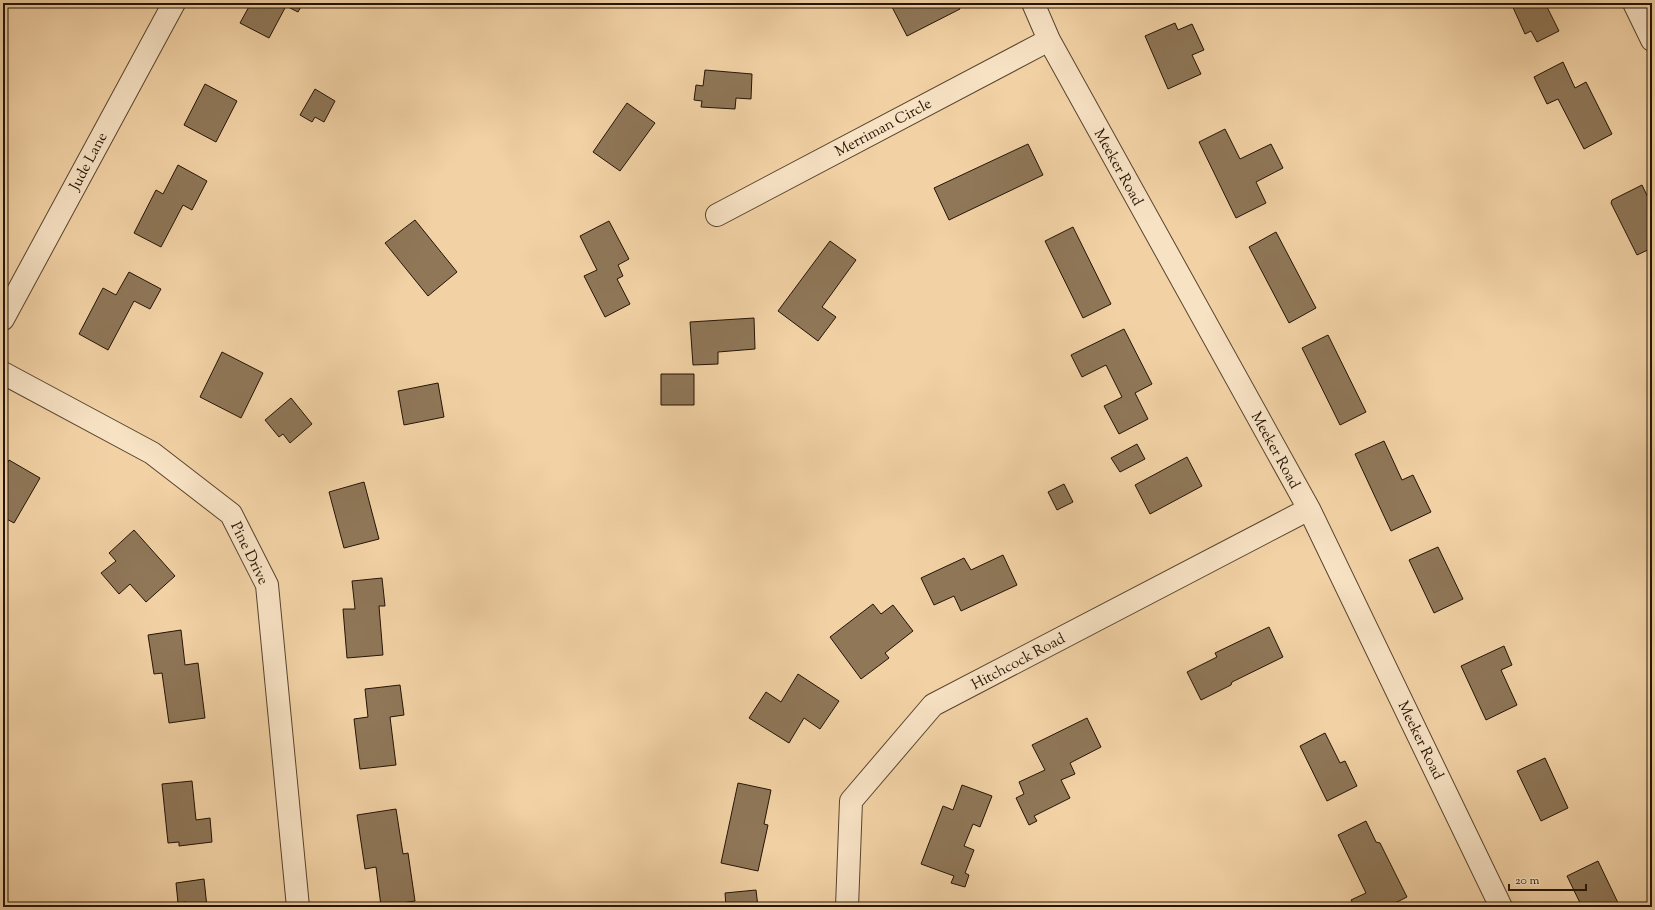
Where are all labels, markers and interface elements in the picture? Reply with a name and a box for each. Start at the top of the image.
street label: Merriman Circle [832,94,936,163]
street label: Meeker Road [1088,126,1148,210]
street label: Jude Lane [65,129,113,195]
street label: Meeker Road [1245,409,1305,493]
street label: Pine Drive [224,519,273,589]
street label: Hitchcock Road [968,629,1070,696]
street label: Meeker Road [1392,698,1448,784]
scale bar [1509,866,1586,892]
text: 20 m [1515,872,1540,890]

